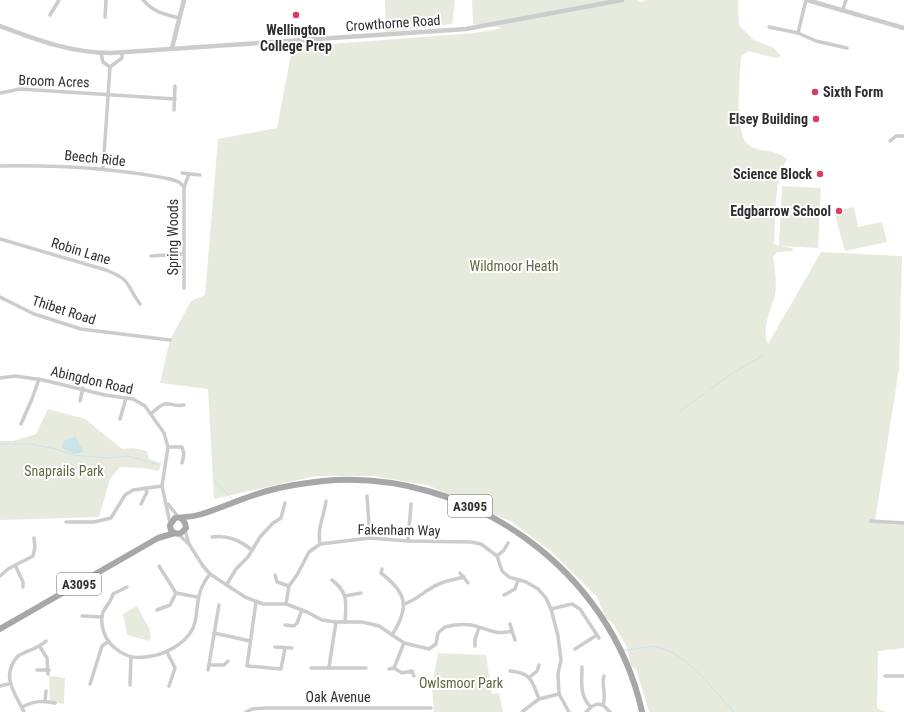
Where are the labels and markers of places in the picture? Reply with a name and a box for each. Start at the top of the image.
marker: Wellington College Prep [291,10,301,20]
place label: Wellington College Prep [260,22,332,54]
place label: Sixth Form [823,84,883,100]
marker: Sixth Form [810,87,820,97]
place label: Elsey Building [729,111,808,127]
marker: Elsey Building [811,114,821,124]
place label: Science Block [733,166,812,182]
marker: Science Block [815,169,825,179]
place label: Edgbarrow School [730,203,831,219]
marker: Edgbarrow School [834,206,844,216]

